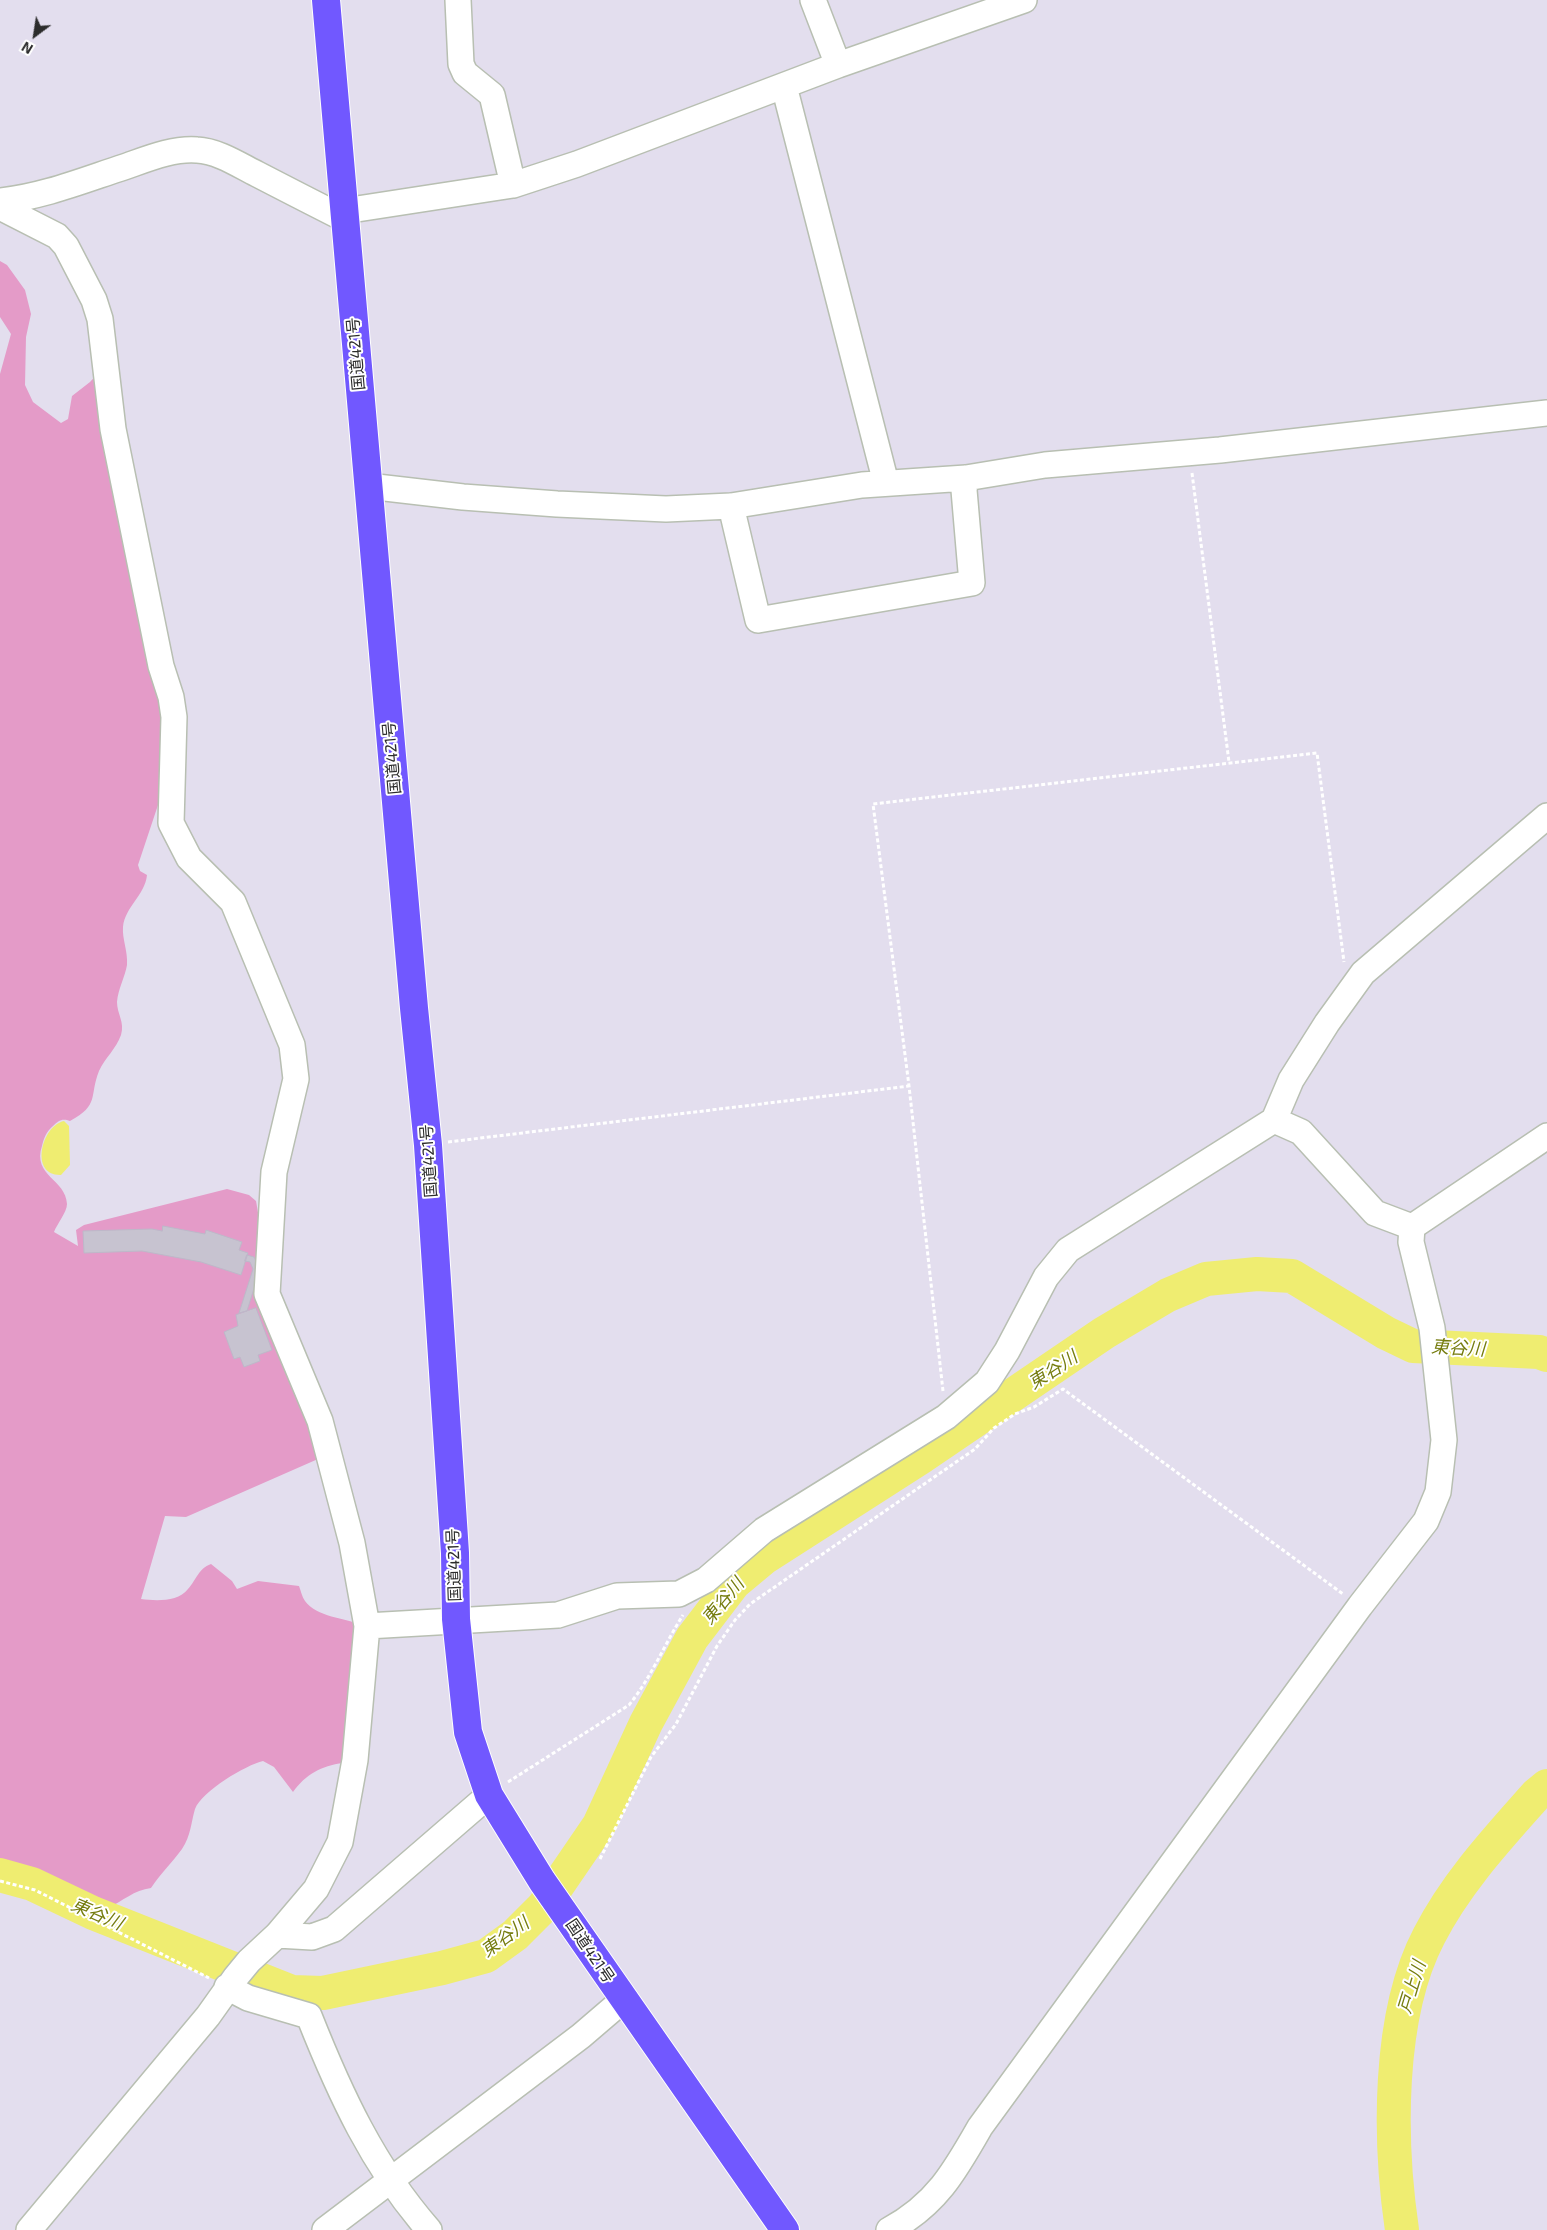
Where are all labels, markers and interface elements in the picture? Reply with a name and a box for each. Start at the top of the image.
north arrow [10,10,60,60]
text: N [18,38,36,58]
street label: 国道421号 [343,317,369,391]
street label: 国道421号 [379,721,405,795]
street label: 国道421号 [417,1124,441,1198]
water label: 東谷川 [1430,1336,1486,1360]
water label: 東谷川 [1024,1346,1082,1394]
street label: 国道421号 [443,1528,465,1602]
water label: 東谷川 [697,1573,749,1629]
water label: 東谷川 [68,1894,126,1934]
water label: 東谷川 [477,1912,533,1962]
street label: 国道421号 [562,1915,618,1987]
water label: 戸上川 [1394,1958,1430,2016]

